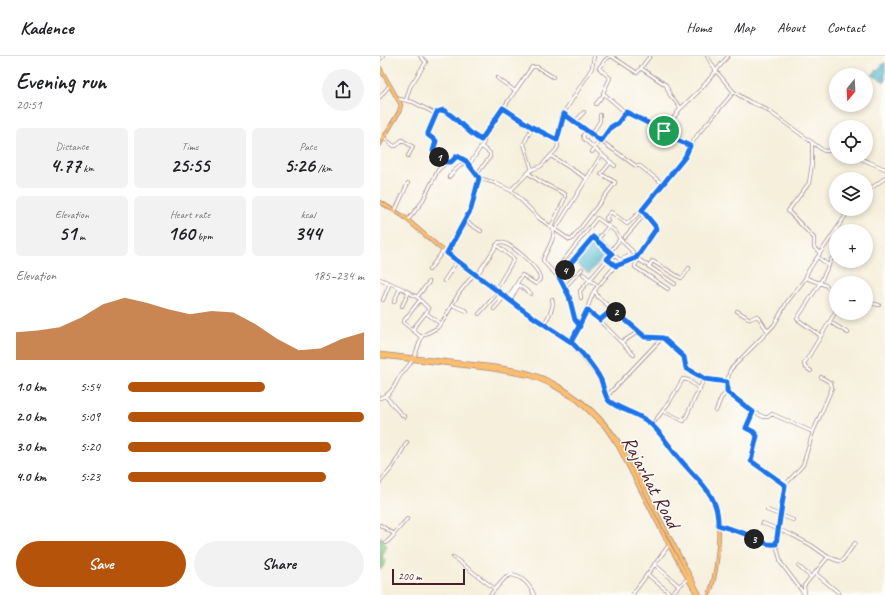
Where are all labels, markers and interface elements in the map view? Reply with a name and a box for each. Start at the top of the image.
text: Kadence [20,16,74,40]
text: Home [686,19,712,36]
text: Map [734,19,755,36]
text: About [777,19,805,36]
text: Contact [827,19,865,36]
text: Evening run [16,68,106,96]
north arrow [829,68,873,112]
map controls [829,68,873,320]
button: share [322,69,364,111]
text: 20:51 [16,97,42,113]
pin [647,114,681,148]
icon: arrive [653,120,675,142]
button: locate [829,120,873,164]
text: Distance [56,139,88,153]
text: Time [182,139,198,153]
text: Pace [300,139,316,153]
pin: 1 [429,147,449,167]
text: 1 [437,150,441,164]
text: 4.77 [50,153,81,178]
text: 25:55 [171,153,210,178]
text: 5:26 [284,153,315,178]
text: km [81,161,94,175]
text: /km [315,161,332,175]
button: layers [829,172,873,216]
text: Elevation [55,207,89,221]
text: Heart rate [170,207,210,221]
text: kcal [301,207,315,221]
text: 51 [59,221,76,246]
text: 160 [167,221,195,246]
text: 344 [295,221,322,246]
button: + [829,224,873,268]
text: m [76,229,85,243]
text: bpm [195,229,213,243]
pin: 4 [555,260,575,280]
text: 4 [563,263,567,277]
text: Elevation [16,268,56,284]
text: 185–234 m [313,268,364,284]
button: − [829,276,873,320]
pin: 2 [606,302,626,322]
text: 2 [614,305,618,319]
text: 1.0 km [16,379,46,395]
text: 5:54 [80,379,100,395]
text: 2.0 km [16,409,46,425]
text: 5:09 [80,409,100,425]
street label: Rajarhat Road [616,432,687,535]
text: 3.0 km [16,439,46,455]
text: 5:20 [80,439,100,455]
text: 4.0 km [16,469,46,485]
text: 5:23 [80,469,100,485]
pin: 3 [744,529,764,549]
text: 3 [752,532,756,546]
button: Save [16,541,186,587]
button: Share [194,541,364,587]
scale bar [392,567,465,586]
text: 200 m [398,569,422,583]

